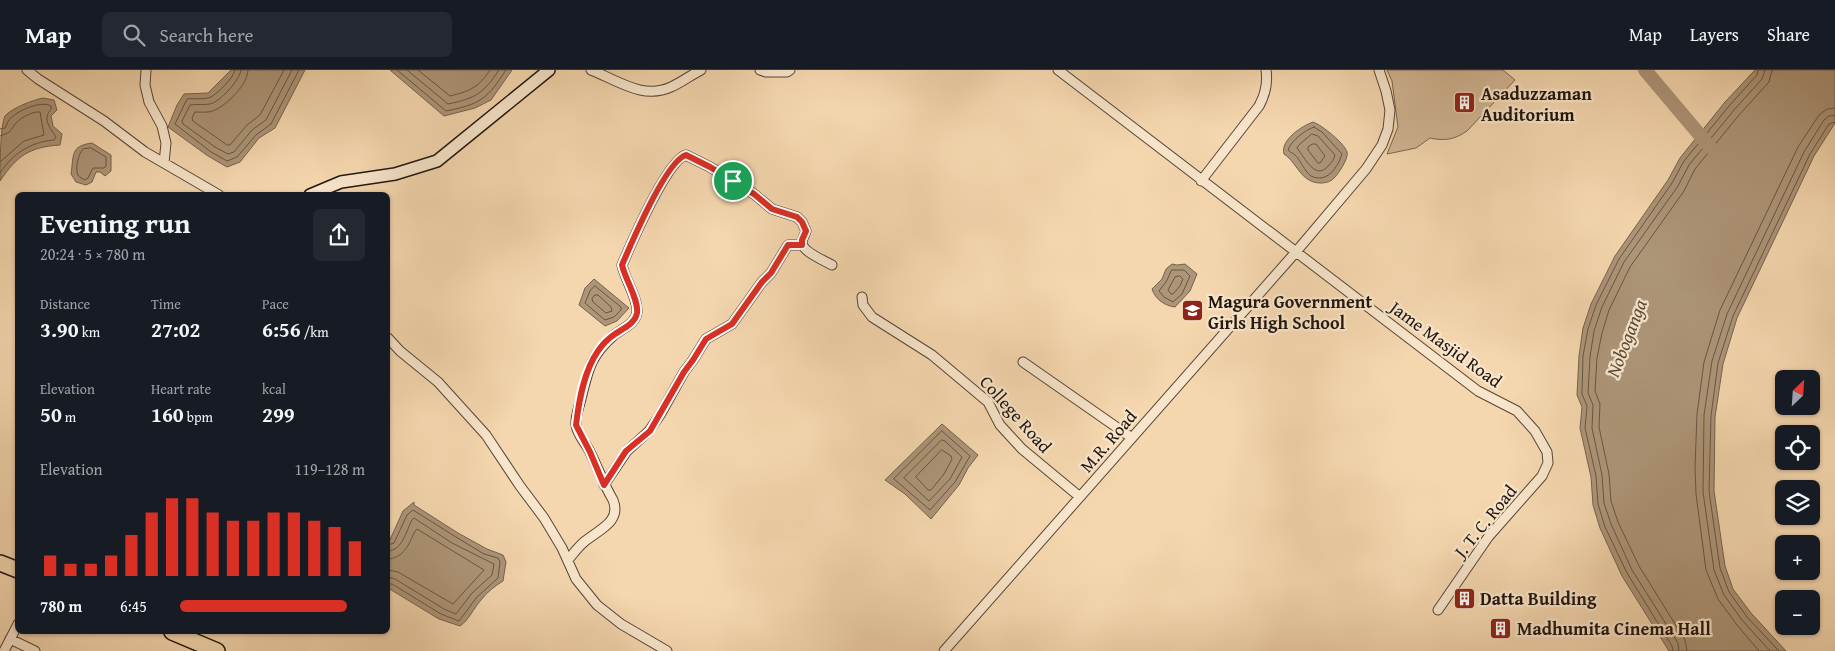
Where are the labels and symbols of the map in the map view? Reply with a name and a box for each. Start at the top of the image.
place label: Asaduzzaman Auditorium [1481,80,1592,128]
building icon: Asaduzzaman Auditorium [1453,91,1477,115]
pin [712,160,754,202]
place label: Magura Government Girls High School [1208,288,1372,336]
street label: Jame Masjid Road [1383,293,1508,394]
water label: Noboganga [1598,295,1654,382]
school or university icon: Magura Government Girls High School [1180,299,1204,323]
street label: College Road [974,369,1059,459]
north arrow [1775,370,1820,415]
street label: M.R. Road [1073,403,1143,478]
street label: J. T. C. Road [1446,478,1523,565]
place label: Datta Building [1480,585,1597,612]
building icon: Datta Building [1452,586,1476,610]
place label: Madhumita Cinema Hall [1517,615,1711,642]
building icon: Madhumita Cinema Hall [1489,616,1513,640]

